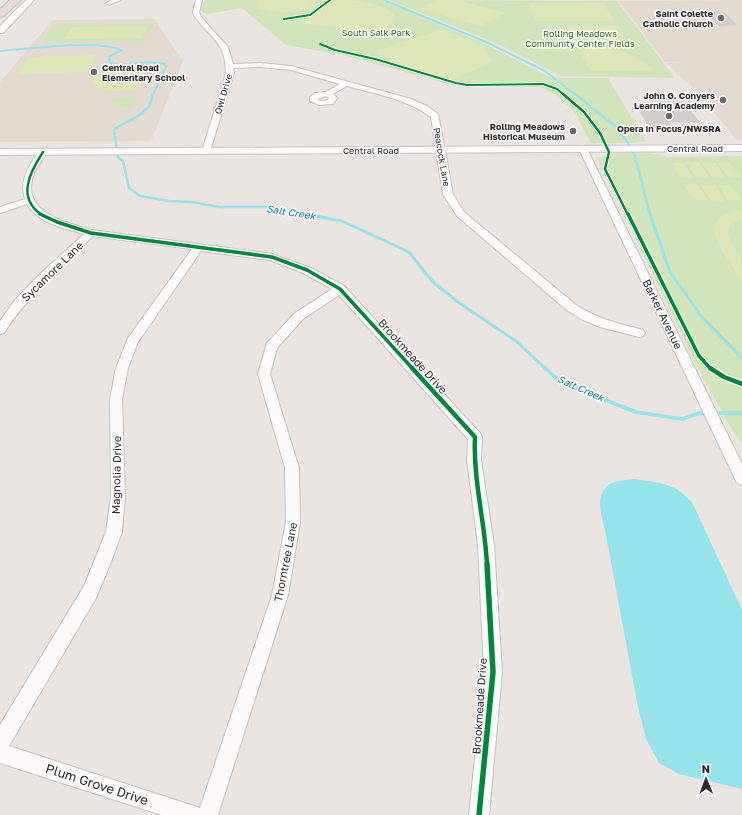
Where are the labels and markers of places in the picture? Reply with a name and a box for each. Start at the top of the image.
place label: Saint Colette Catholic Church [643,8,714,29]
marker: Saint Colette Catholic Church [716,13,726,23]
place label: Central Road Elementary School [102,62,185,83]
marker: Central Road Elementary School [89,67,99,77]
place label: John G. Conyers Learning Academy [634,90,716,111]
marker: John G. Conyers Learning Academy [718,95,728,105]
marker: Opera in Focus/NWSRA [664,111,674,121]
place label: Rolling Meadows Historical Museum [483,121,565,142]
place label: Opera in Focus/NWSRA [617,123,721,134]
marker: Rolling Meadows Historical Museum [568,126,578,136]

